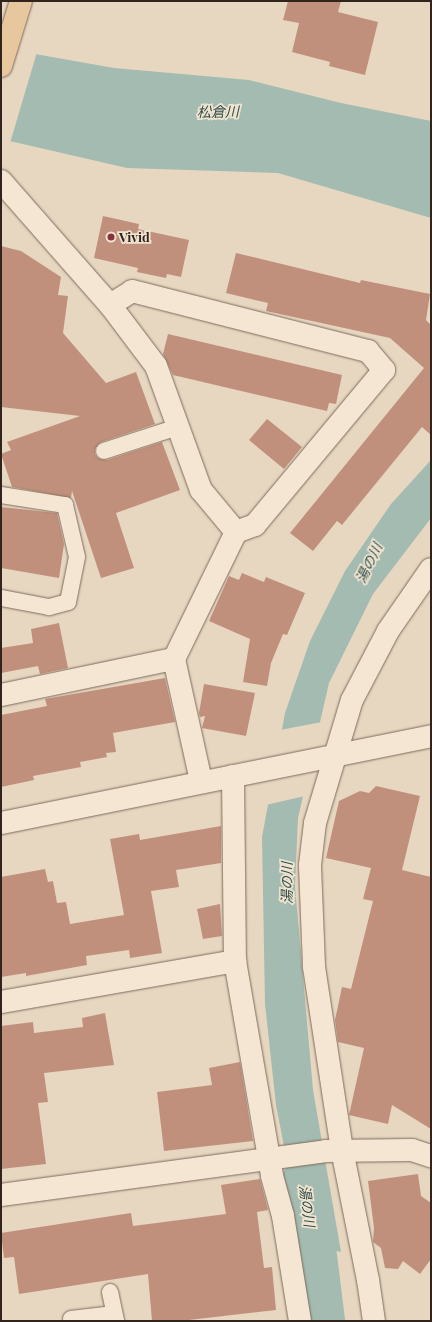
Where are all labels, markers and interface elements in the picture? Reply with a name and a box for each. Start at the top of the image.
water label: 松倉川 [197,103,239,121]
place label: Vivid [119,229,150,245]
marker: Vivid [106,232,116,242]
water label: 湯の川 [352,540,386,586]
water label: 湯の川 [279,862,295,904]
water label: 湯の川 [296,1184,318,1228]

